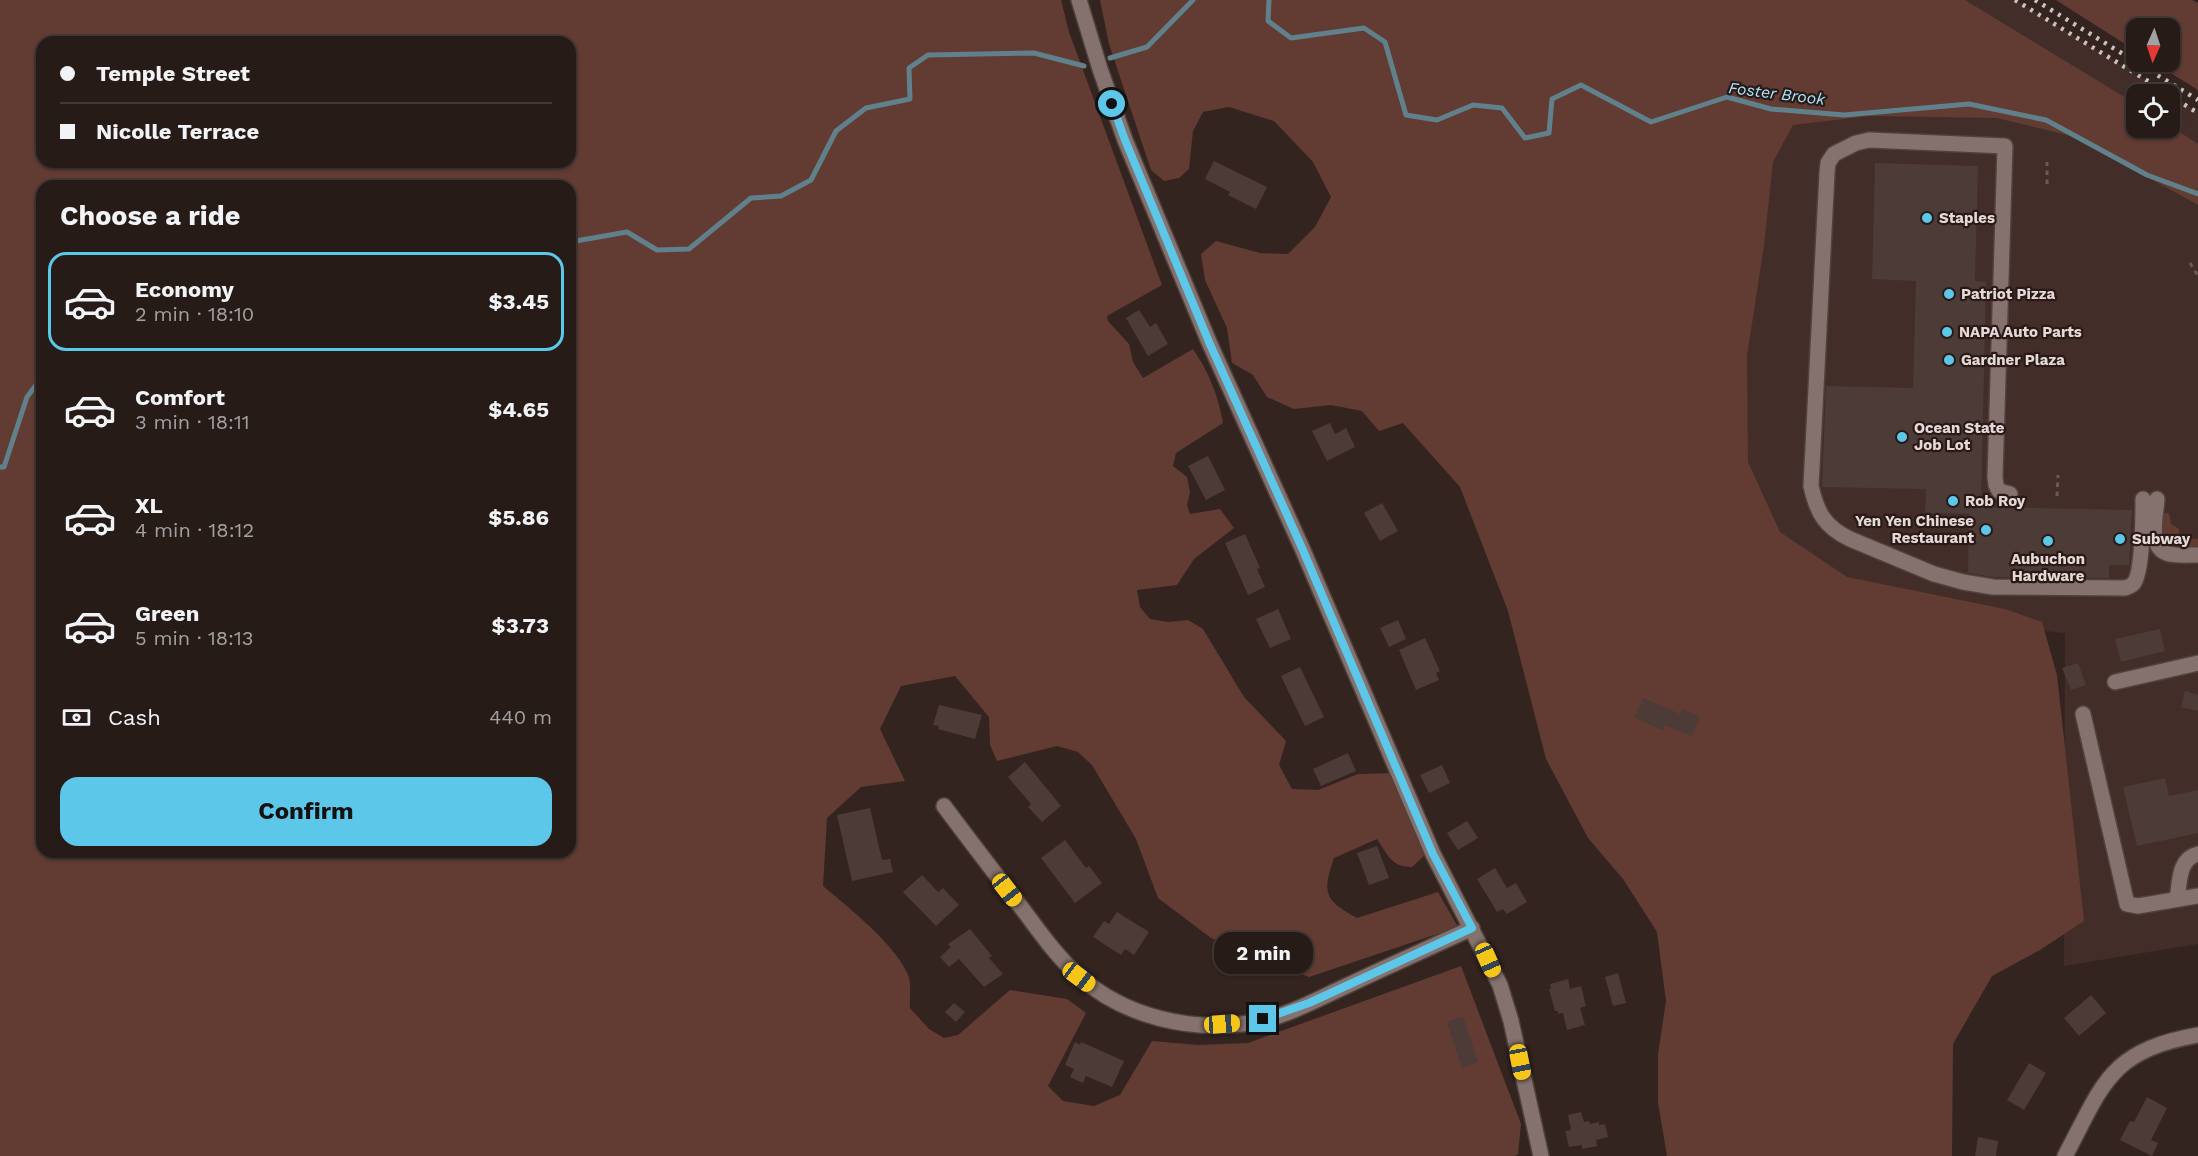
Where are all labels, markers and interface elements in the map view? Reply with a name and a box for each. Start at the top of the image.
north arrow [2126,18,2180,72]
map controls [2126,18,2180,138]
text: Temple Street [96,61,250,86]
water label: Foster Brook [1728,78,1828,109]
button: locate [2126,84,2180,138]
route start [1098,90,1125,117]
text: Nicolle Terrace [96,119,259,144]
text: Choose a ride [60,200,240,232]
place label: Staples [1939,209,1995,227]
marker: Staples [1920,211,1934,225]
icon: car [63,275,117,329]
text: Economy [135,277,234,302]
place label: Patriot Pizza [1961,285,2055,303]
marker: Patriot Pizza [1942,287,1956,301]
text: $3.45 [489,289,549,314]
text: 2 min · 18:10 [135,302,254,326]
place label: NAPA Auto Parts [1959,323,2082,341]
marker: NAPA Auto Parts [1940,325,1954,339]
place label: Gardner Plaza [1961,351,2065,369]
marker: Gardner Plaza [1942,353,1956,367]
icon: car [63,383,117,437]
text: Comfort [135,385,225,410]
text: $4.65 [488,397,549,422]
text: 3 min · 18:11 [135,410,250,434]
place label: Ocean State Job Lot [1914,419,2005,454]
marker: Ocean State Job Lot [1895,430,1909,444]
icon: car [63,491,117,545]
place label: Rob Roy [1965,492,2026,510]
text: XL [135,493,163,518]
marker: Rob Roy [1946,494,1960,508]
text: $5.86 [488,505,549,530]
place label: Yen Yen Chinese Restaurant [1855,512,1974,547]
text: 4 min · 18:12 [135,518,254,542]
marker: Yen Yen Chinese Restaurant [1979,523,1993,537]
place label: Subway [2132,530,2191,548]
marker: Subway [2113,532,2127,546]
marker: Aubuchon Hardware [2041,534,2055,548]
place label: Aubuchon Hardware [2011,550,2085,585]
icon: car [63,599,117,653]
text: Green [135,601,199,626]
text: $3.73 [492,613,549,638]
text: 5 min · 18:13 [135,626,253,650]
icon: cash [60,701,93,734]
text: Cash [108,705,161,730]
text: 440 m [489,705,552,729]
button: Confirm [60,777,552,846]
car [989,870,1025,910]
callout: 2 min [1214,932,1312,974]
car [1472,940,1504,980]
text: 2 min [1236,941,1291,965]
car [1059,959,1099,995]
route end [1249,1005,1276,1032]
car [1203,1014,1241,1034]
car [1508,1043,1532,1081]

